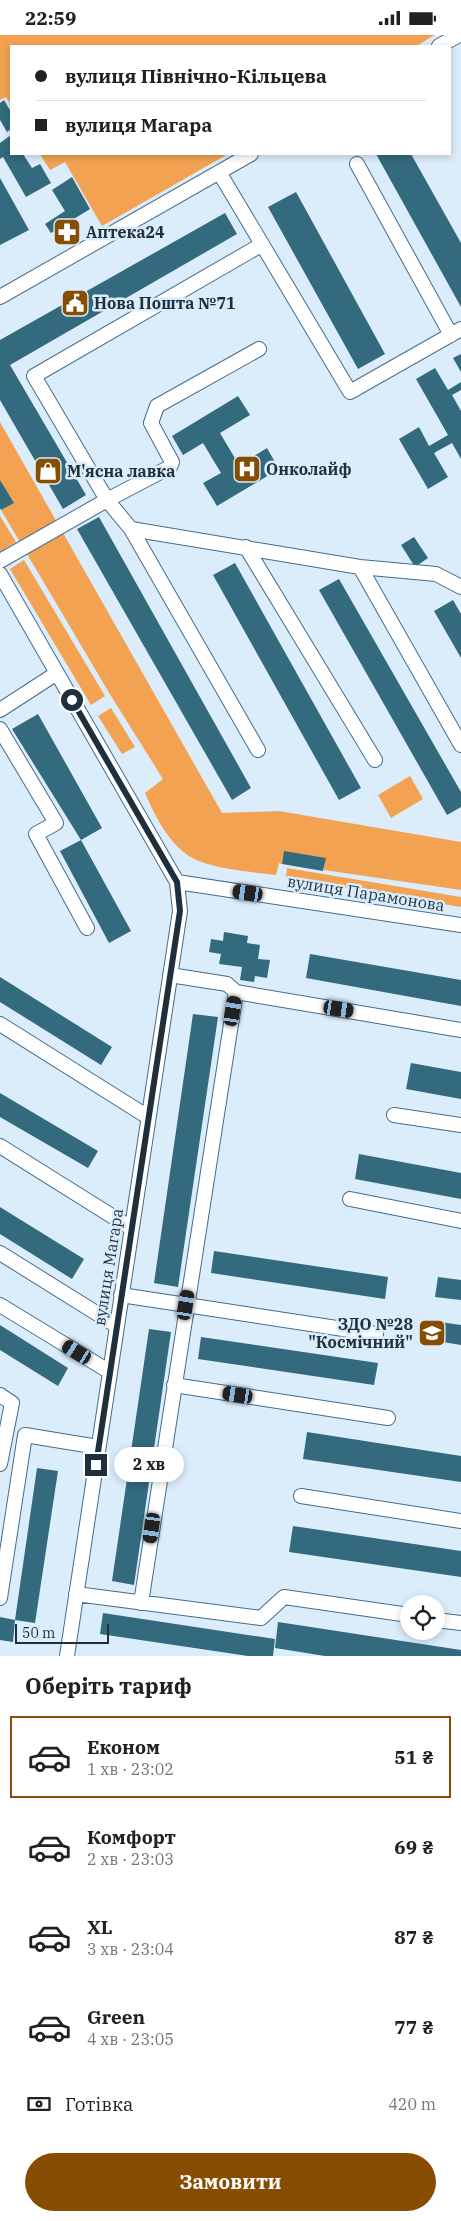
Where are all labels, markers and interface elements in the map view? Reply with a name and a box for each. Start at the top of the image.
text: 22:59 [25,6,76,30]
text: вулиця Північно-Кільцева [65,64,327,88]
text: вулиця Магара [65,113,212,137]
pharmacy icon: Аптека24 [52,217,82,247]
place label: Аптека24 [86,222,165,242]
public building icon: Нова Пошта №71 [60,288,90,318]
place label: Нова Пошта №71 [94,293,236,313]
hospital icon: Онколайф [232,454,262,484]
shop icon: М'ясна лавка [33,456,63,486]
place label: Онколайф [266,459,352,479]
place label: М'ясна лавка [67,461,175,481]
route start [61,689,83,711]
street label: вулиця Парамонова [286,871,446,915]
car [232,883,263,903]
car [223,995,242,1027]
car [323,999,354,1019]
street label: вулиця Магара [89,1207,127,1327]
car [176,1289,195,1321]
place label: ЗДО №28 "Космічний" [308,1314,413,1352]
school or university icon: ЗДО №28 "Космічний" [417,1318,447,1348]
car [60,1338,93,1366]
car [222,1385,253,1405]
callout: 2 хв [114,1447,184,1483]
route end [85,1454,107,1476]
text: 2 хв [133,1454,165,1474]
car [142,1512,161,1544]
map controls [400,1595,445,1640]
button: locate [400,1595,445,1640]
scale bar [15,1621,109,1644]
text: 50 m [22,1624,55,1642]
text: Оберіть тариф [25,1671,192,1700]
icon: car [27,1735,72,1780]
text: Економ [87,1735,160,1759]
text: 51 ₴ [394,1745,434,1769]
text: 1 хв · 23:02 [87,1759,174,1779]
icon: car [27,1825,72,1870]
text: Комфорт [87,1825,176,1849]
text: 69 ₴ [394,1835,434,1859]
text: 2 хв · 23:03 [87,1849,174,1869]
icon: car [27,1915,72,1960]
text: XL [87,1915,113,1939]
text: 87 ₴ [394,1925,434,1949]
text: 3 хв · 23:04 [87,1939,174,1959]
icon: car [27,2005,72,2050]
text: Green [87,2005,145,2029]
text: 77 ₴ [394,2015,434,2039]
text: 4 хв · 23:05 [87,2029,174,2049]
icon: cash [25,2090,53,2118]
text: Готівка [65,2092,133,2116]
text: 420 m [388,2094,436,2114]
button: Замовити [25,2153,436,2211]

